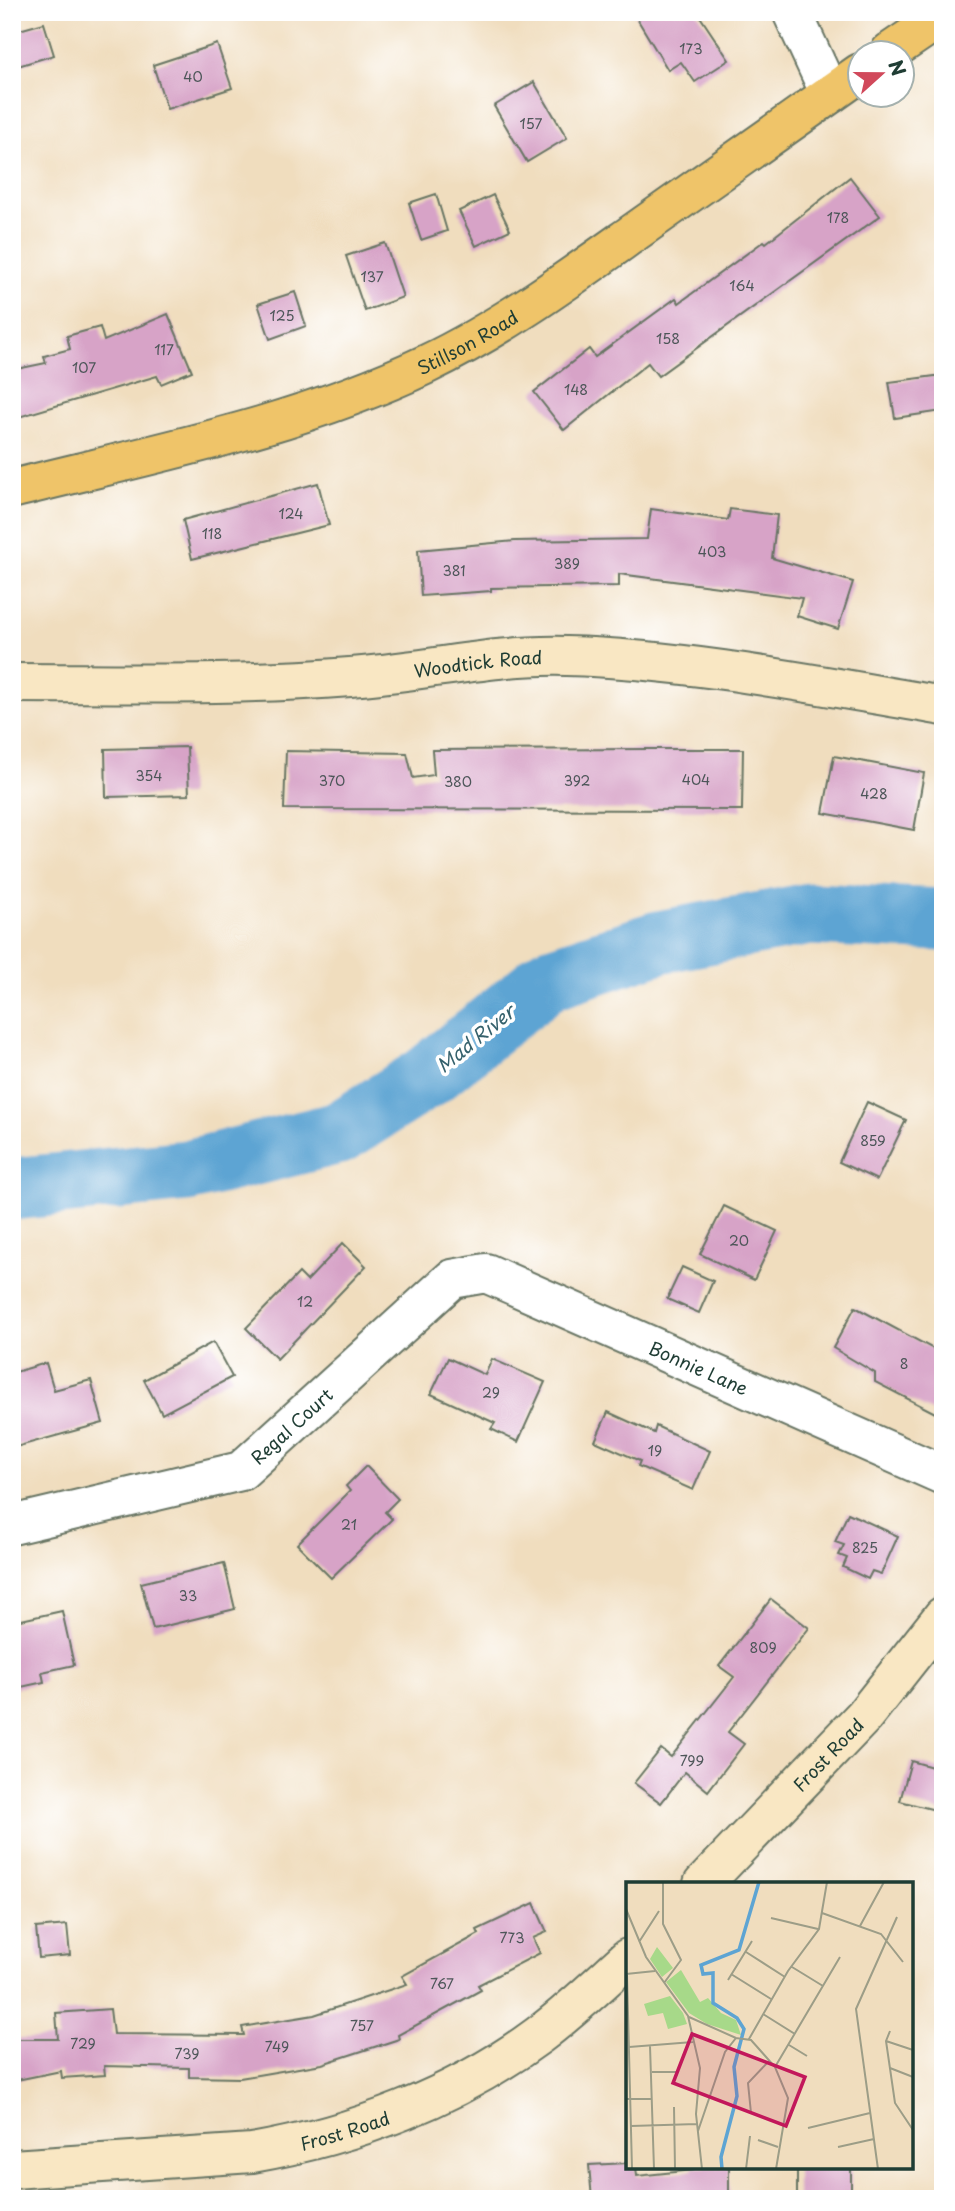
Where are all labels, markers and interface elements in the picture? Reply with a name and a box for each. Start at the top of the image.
house number: 173 [679,38,703,59]
north arrow [846,38,916,108]
text: N [882,56,914,80]
house number: 40 [183,66,203,87]
house number: 157 [520,113,543,134]
house number: 178 [827,207,849,228]
house number: 137 [360,266,384,287]
house number: 164 [729,275,755,296]
street label: Stillson Road [412,303,523,381]
house number: 125 [270,305,294,326]
house number: 158 [656,328,680,349]
house number: 117 [154,339,174,360]
house number: 107 [72,357,96,378]
house number: 148 [564,379,588,400]
house number: 124 [278,503,304,524]
house number: 118 [202,523,222,544]
house number: 403 [698,541,726,562]
house number: 389 [554,553,580,574]
house number: 381 [442,560,466,581]
street label: Woodtick Road [412,643,543,683]
house number: 354 [135,765,163,786]
house number: 404 [682,769,710,790]
house number: 370 [319,770,345,791]
house number: 392 [564,770,590,791]
house number: 380 [444,771,472,792]
house number: 428 [860,783,888,804]
water label: Mad River [430,996,522,1078]
house number: 859 [860,1130,886,1151]
house number: 20 [729,1230,749,1251]
house number: 12 [297,1291,313,1312]
street label: Bonnie Lane [645,1333,753,1401]
house number: 8 [900,1353,908,1374]
street label: Regal Court [244,1381,338,1470]
house number: 29 [482,1382,500,1403]
house number: 19 [648,1440,662,1461]
house number: 21 [341,1514,357,1535]
house number: 825 [852,1537,878,1558]
house number: 33 [179,1585,197,1606]
house number: 809 [749,1637,777,1658]
street label: Frost Road [786,1711,869,1797]
house number: 799 [680,1750,705,1771]
inset map [626,1882,913,2169]
house number: 773 [499,1927,525,1948]
house number: 767 [430,1973,454,1994]
house number: 757 [350,2015,374,2036]
house number: 729 [70,2033,96,2054]
house number: 749 [265,2036,289,2057]
house number: 739 [175,2043,199,2064]
street label: Frost Road [297,2103,393,2156]

